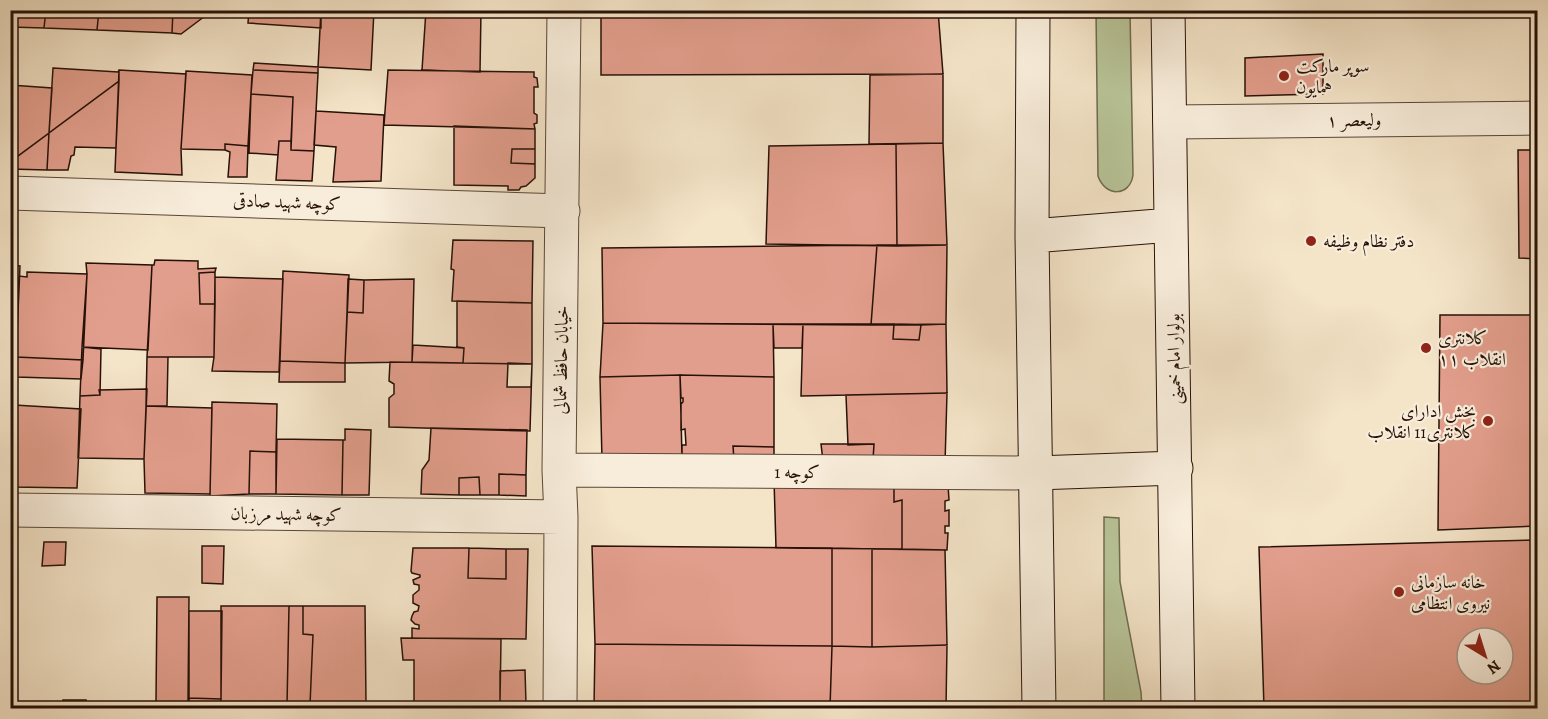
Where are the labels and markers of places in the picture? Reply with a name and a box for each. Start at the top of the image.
place label: سوپر مارکت همایون [1296,54,1369,99]
marker: سوپر مارکت همایون [1277,69,1291,83]
place label: دفتر نظام وظیفه [1323,229,1414,257]
marker: دفتر نظام وظیفه [1304,234,1318,248]
place label: کلانتری ۱۱ انقلاب [1438,326,1506,371]
marker: کلانتری ۱۱ انقلاب [1419,341,1433,355]
place label: بخش ادارای کلانتری11 انقلاب [1367,399,1476,444]
marker: بخش ادارای کلانتری11 انقلاب [1481,414,1495,428]
place label: خانه سازمانی نیروی انتظامی [1411,570,1490,615]
marker: خانه سازمانی نیروی انتظامی [1392,585,1406,599]

